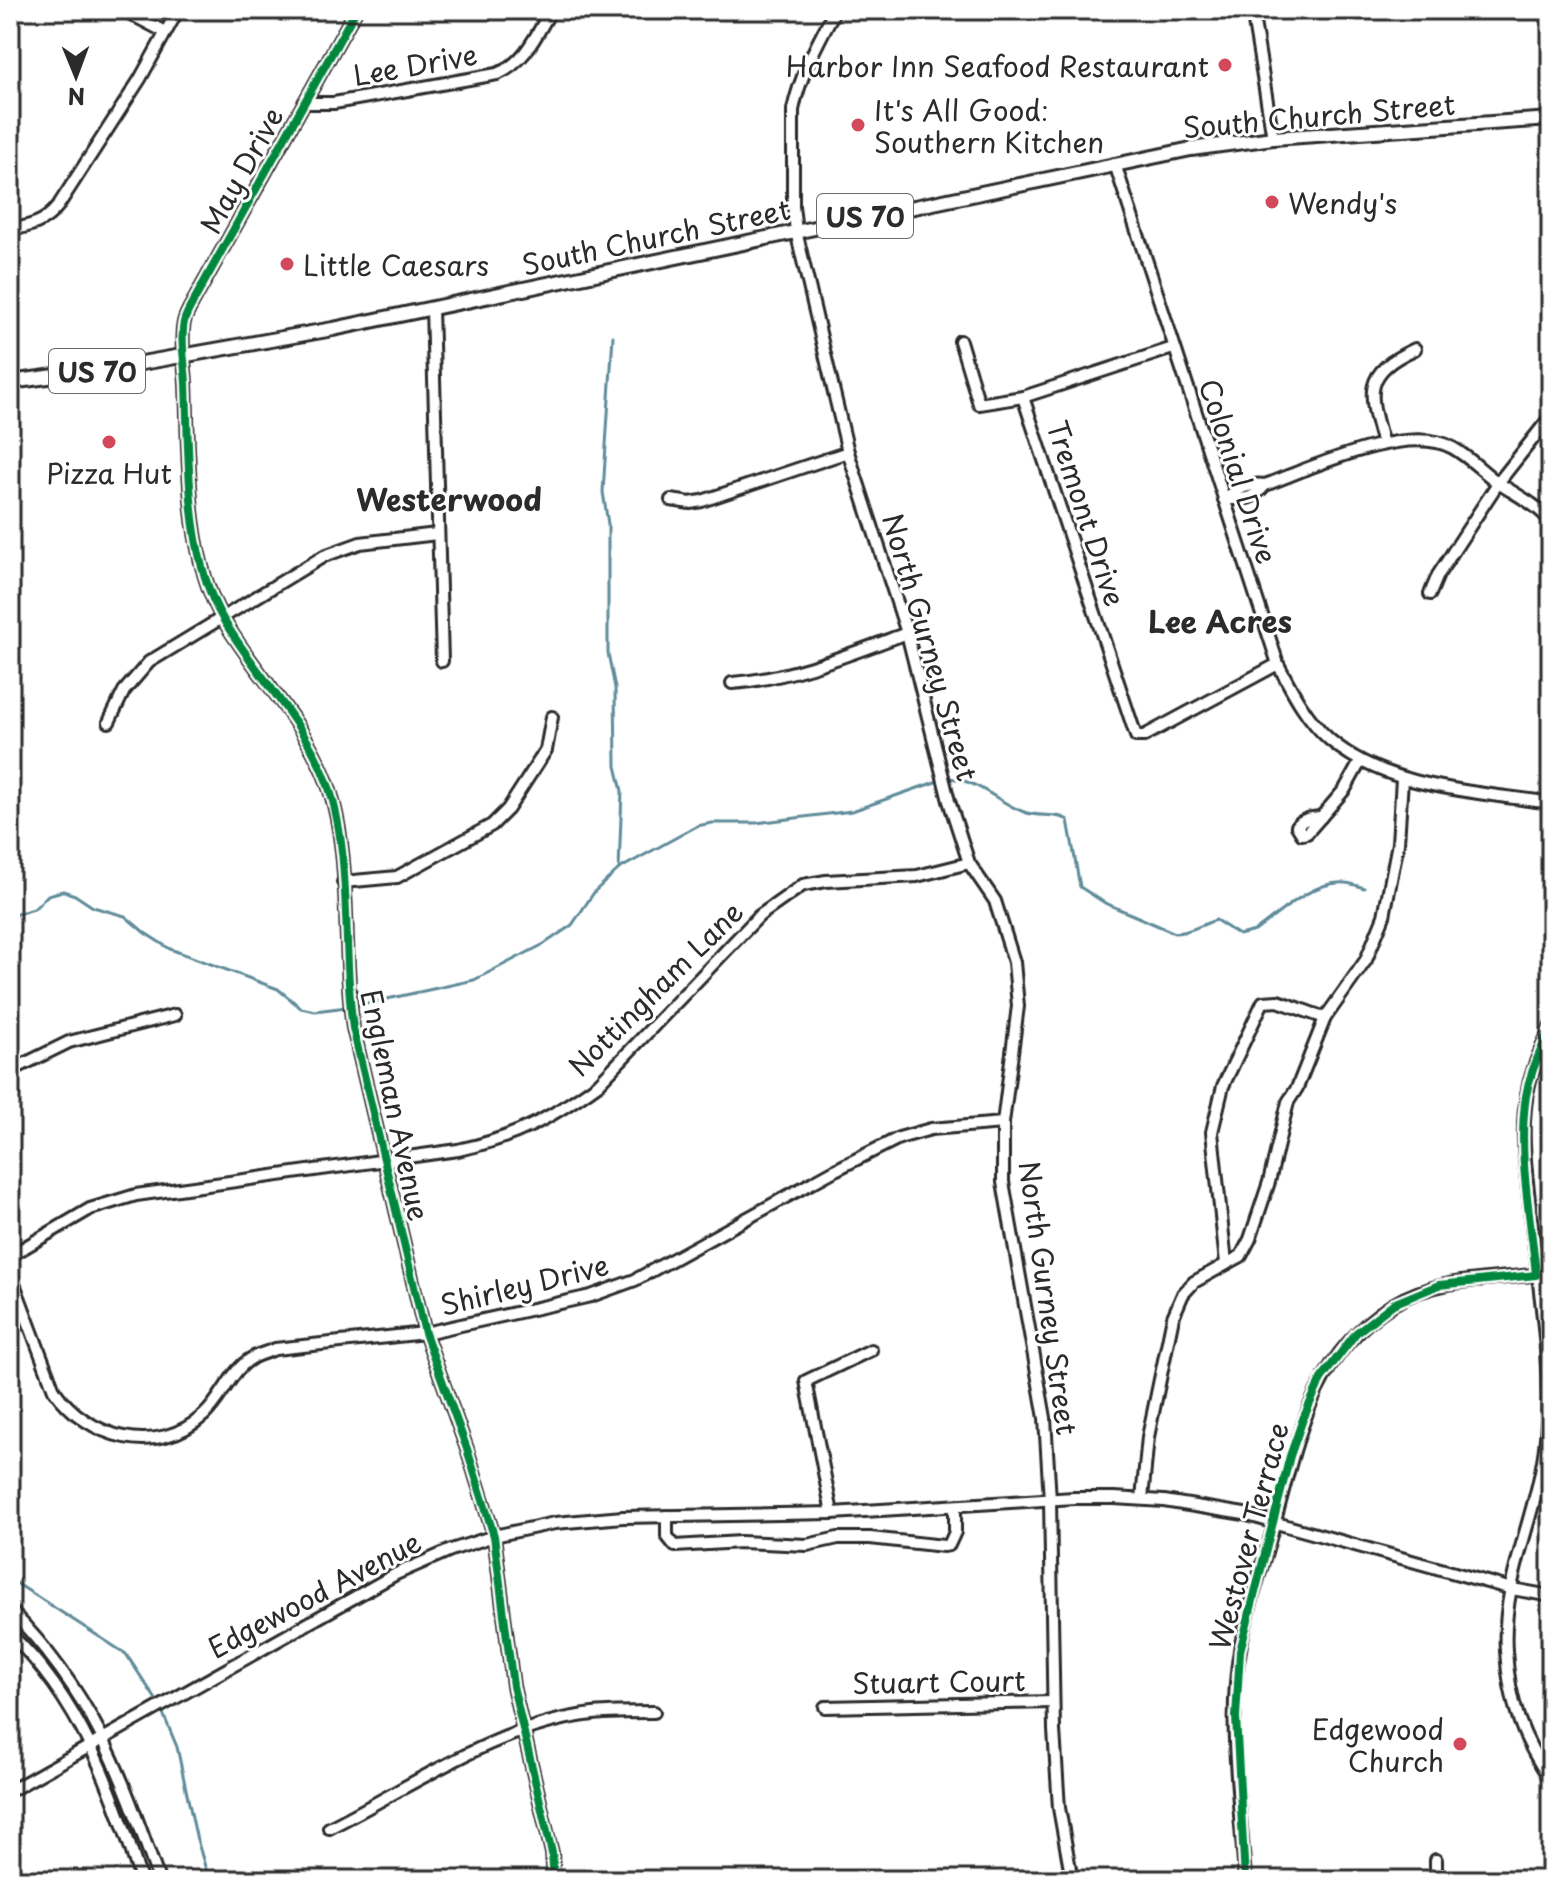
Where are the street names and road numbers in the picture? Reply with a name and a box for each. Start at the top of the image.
street label: Lee Drive [350,32,480,96]
street label: South Church Street [1181,82,1457,148]
street label: May Drive [189,99,293,241]
street label: South Church Street [518,187,794,285]
road number: US 70 [817,194,913,238]
road number: US 70 [49,349,145,393]
street label: Colonial Drive [1189,373,1289,569]
street label: Tremont Drive [1037,414,1137,612]
street label: North Gurney Street [872,508,990,786]
street label: Nottingham Lane [558,891,752,1085]
street label: Engleman Avenue [350,985,442,1225]
street label: North Gurney Street [1008,1158,1090,1438]
street label: Shirley Drive [435,1242,613,1326]
street label: Westover Terrace [1197,1417,1299,1655]
street label: Edgewood Avenue [200,1520,428,1668]
street label: Stuart Court [852,1658,1026,1704]

